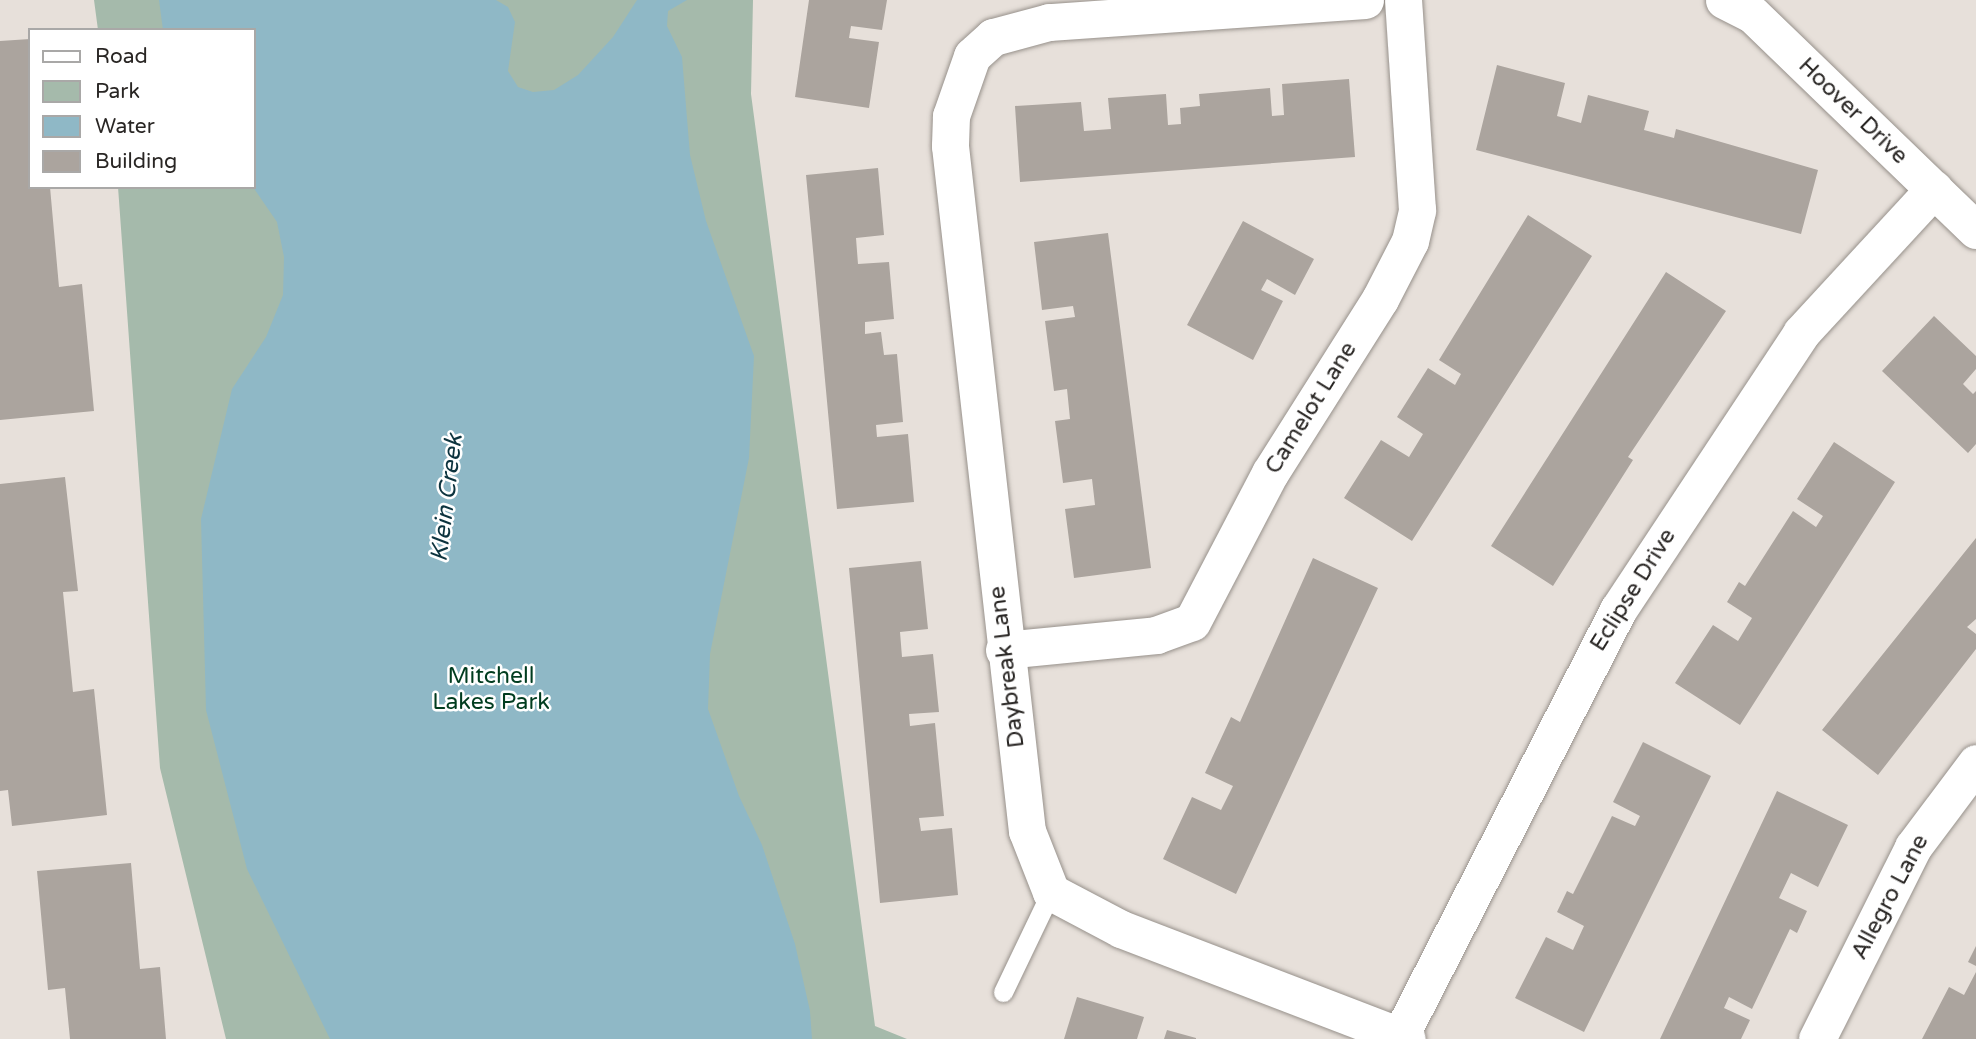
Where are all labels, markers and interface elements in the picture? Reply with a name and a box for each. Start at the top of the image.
legend [28,28,256,189]
text: Road [95,44,148,69]
street label: Hoover Drive [1793,52,1913,170]
text: Park [95,79,140,104]
text: Water [95,114,155,139]
text: Building [95,149,177,174]
street label: Camelot Lane [1259,337,1363,479]
water label: Klein Creek [425,433,469,563]
street label: Eclipse Drive [1584,524,1682,656]
street label: Daybreak Lane [983,585,1031,749]
park label: Mitchell Lakes Park [432,662,550,716]
street label: Allegro Lane [1846,830,1934,964]

